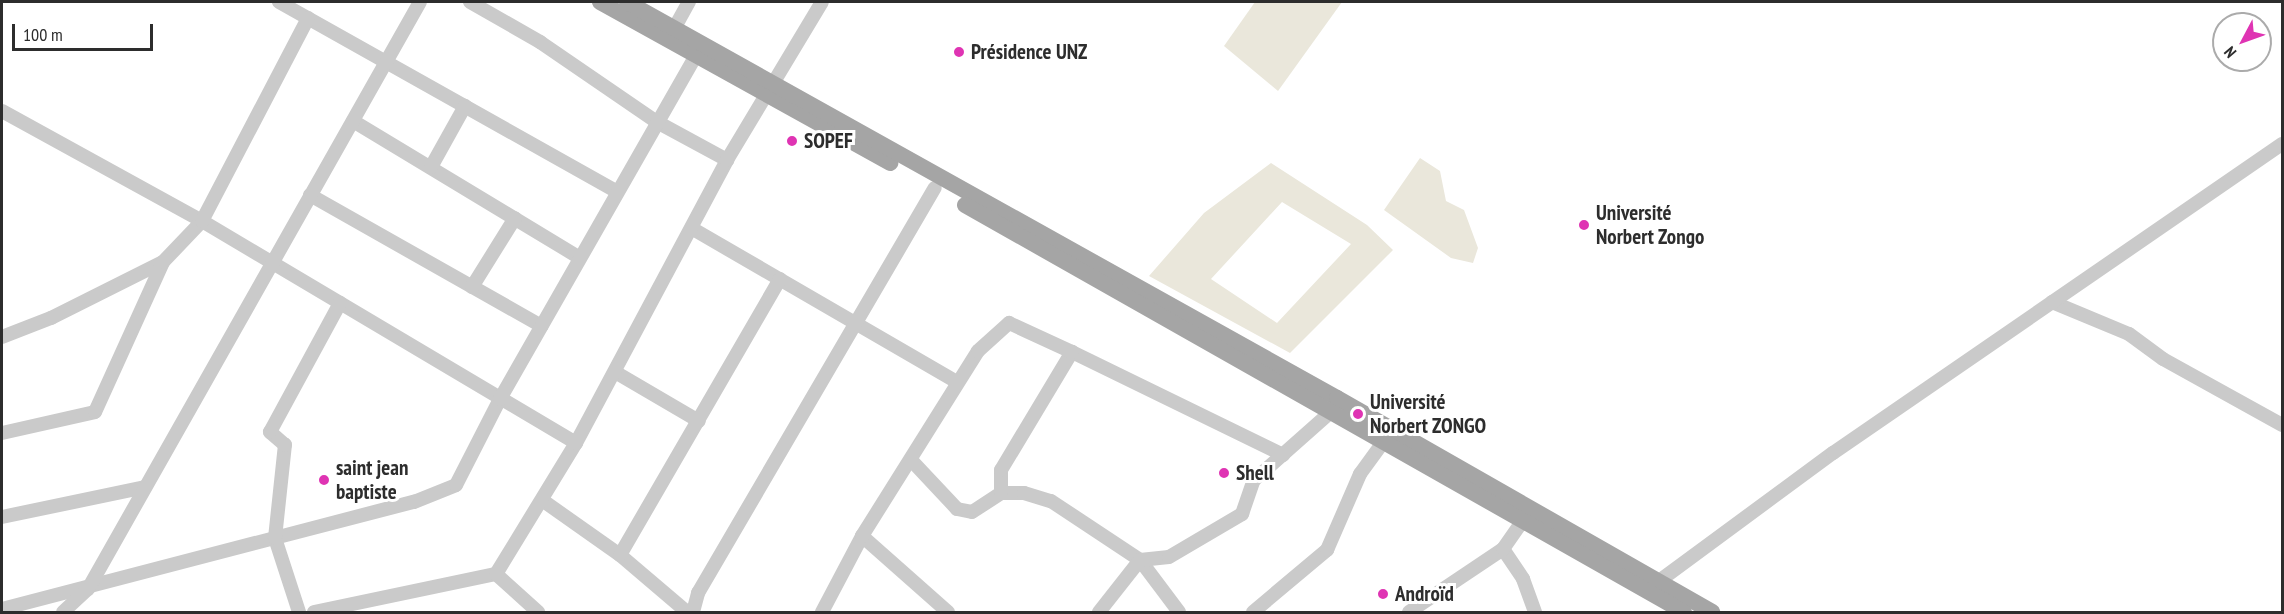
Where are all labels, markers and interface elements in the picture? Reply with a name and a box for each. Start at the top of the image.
scale bar [15,12,156,50]
north arrow [2212,12,2272,72]
text: 100 m [23,23,63,46]
place label: Présidence UNZ [971,39,1087,65]
text: N [2220,43,2240,62]
marker: Présidence UNZ [952,45,966,59]
place label: SOPEF [804,128,853,154]
marker: SOPEF [785,134,799,148]
place label: Université Norbert Zongo [1596,200,1704,250]
marker: Université Norbert Zongo [1577,218,1591,232]
place label: Université Norbert ZONGO [1370,389,1486,439]
marker: Université Norbert ZONGO [1351,407,1365,421]
place label: saint jean baptiste [336,455,408,505]
place label: Shell [1236,460,1274,486]
marker: Shell [1217,466,1231,480]
marker: saint jean baptiste [317,473,331,487]
place label: Androïd [1395,581,1454,607]
marker: Androïd [1376,587,1390,601]

